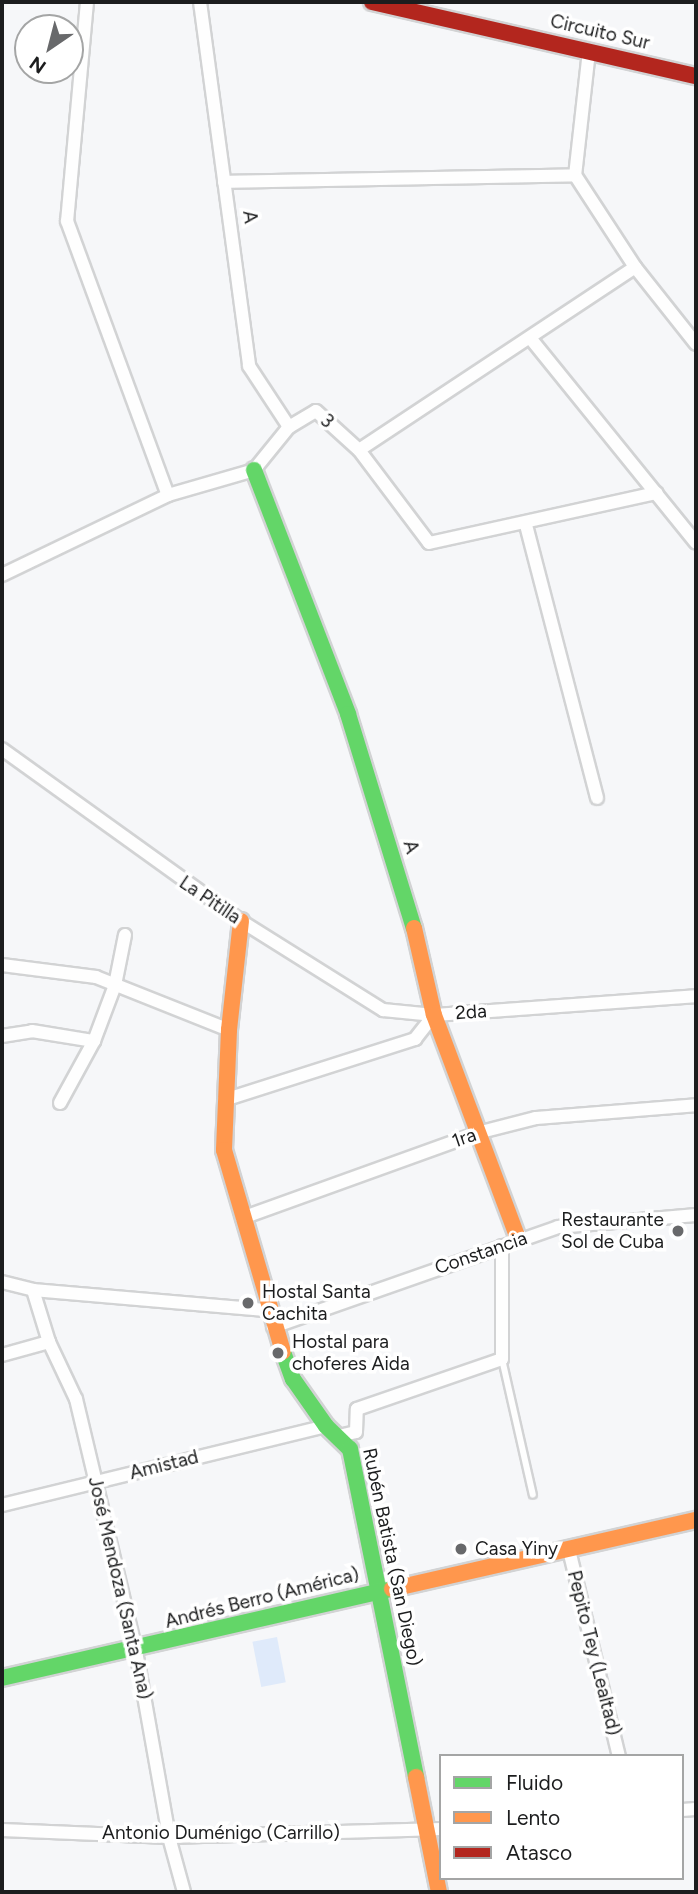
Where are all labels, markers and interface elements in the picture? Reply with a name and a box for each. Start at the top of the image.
street label: Circuito Sur [548,9,652,55]
north arrow [14,14,84,84]
text: N [25,51,50,79]
street label: A [238,209,262,225]
street label: 3 [316,409,338,433]
street label: A [398,838,424,856]
street label: La Pitilla [175,871,245,929]
street label: 2da [455,1000,487,1024]
street label: 1ra [449,1123,479,1153]
place label: Restaurante Sol de Cuba [561,1209,664,1253]
marker: Restaurante Sol de Cuba [670,1223,686,1239]
street label: Constancia [432,1227,530,1279]
place label: Hostal Santa Cachita [262,1281,371,1325]
marker: Hostal Santa Cachita [240,1295,256,1311]
place label: Hostal para choferes Aida [292,1331,410,1375]
marker: Hostal para choferes Aida [270,1345,286,1361]
street label: Amistad [127,1445,201,1485]
street label: Rubén Batista (San Diego) [358,1446,426,1668]
street label: José Mendoza (Santa Ana) [83,1475,157,1701]
place label: Casa Yiny [475,1538,558,1560]
marker: Casa Yiny [453,1541,469,1557]
street label: Andrés Berro (América) [163,1563,361,1633]
street label: Pepito Tey (Lealtad) [562,1568,626,1738]
legend [439,1754,684,1880]
text: Fluido [506,1770,563,1795]
text: Lento [506,1805,560,1830]
street label: Antonio Duménigo (Carrillo) [102,1822,340,1844]
text: Atasco [506,1840,572,1865]

